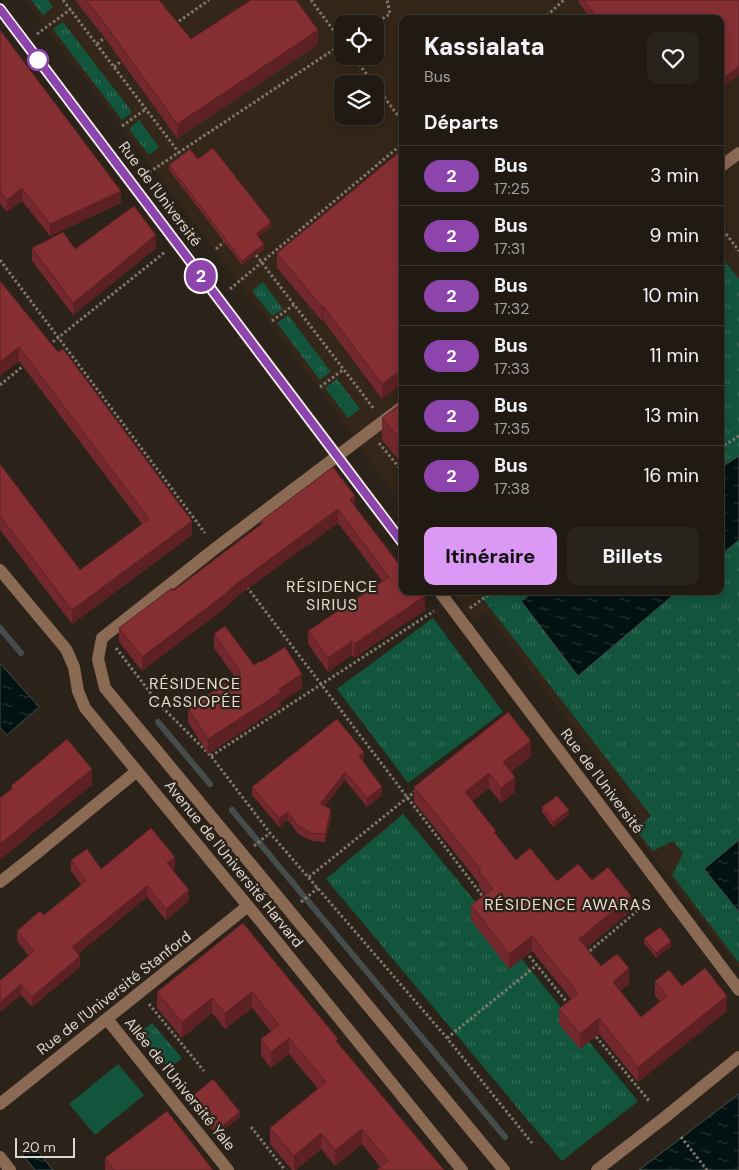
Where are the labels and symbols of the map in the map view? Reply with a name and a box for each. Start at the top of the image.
unlabelled marker [27,49,49,71]
street label: Rue de l'Université [114,137,206,251]
line badge: 2 [185,260,217,292]
district label: RÉSIDENCE SIRIUS [286,576,378,615]
district label: RÉSIDENCE CASSIOPÉE [149,673,241,712]
street label: Rue de l'Université [556,724,648,838]
street label: Avenue de l'Université Harvard [160,776,308,952]
district label: RÉSIDENCE AWARAS [484,894,652,915]
street label: Rue de l'Université Stanford [33,927,195,1059]
street label: Allée de l'Université Yale [120,1013,240,1155]
scale bar [15,1135,75,1158]

